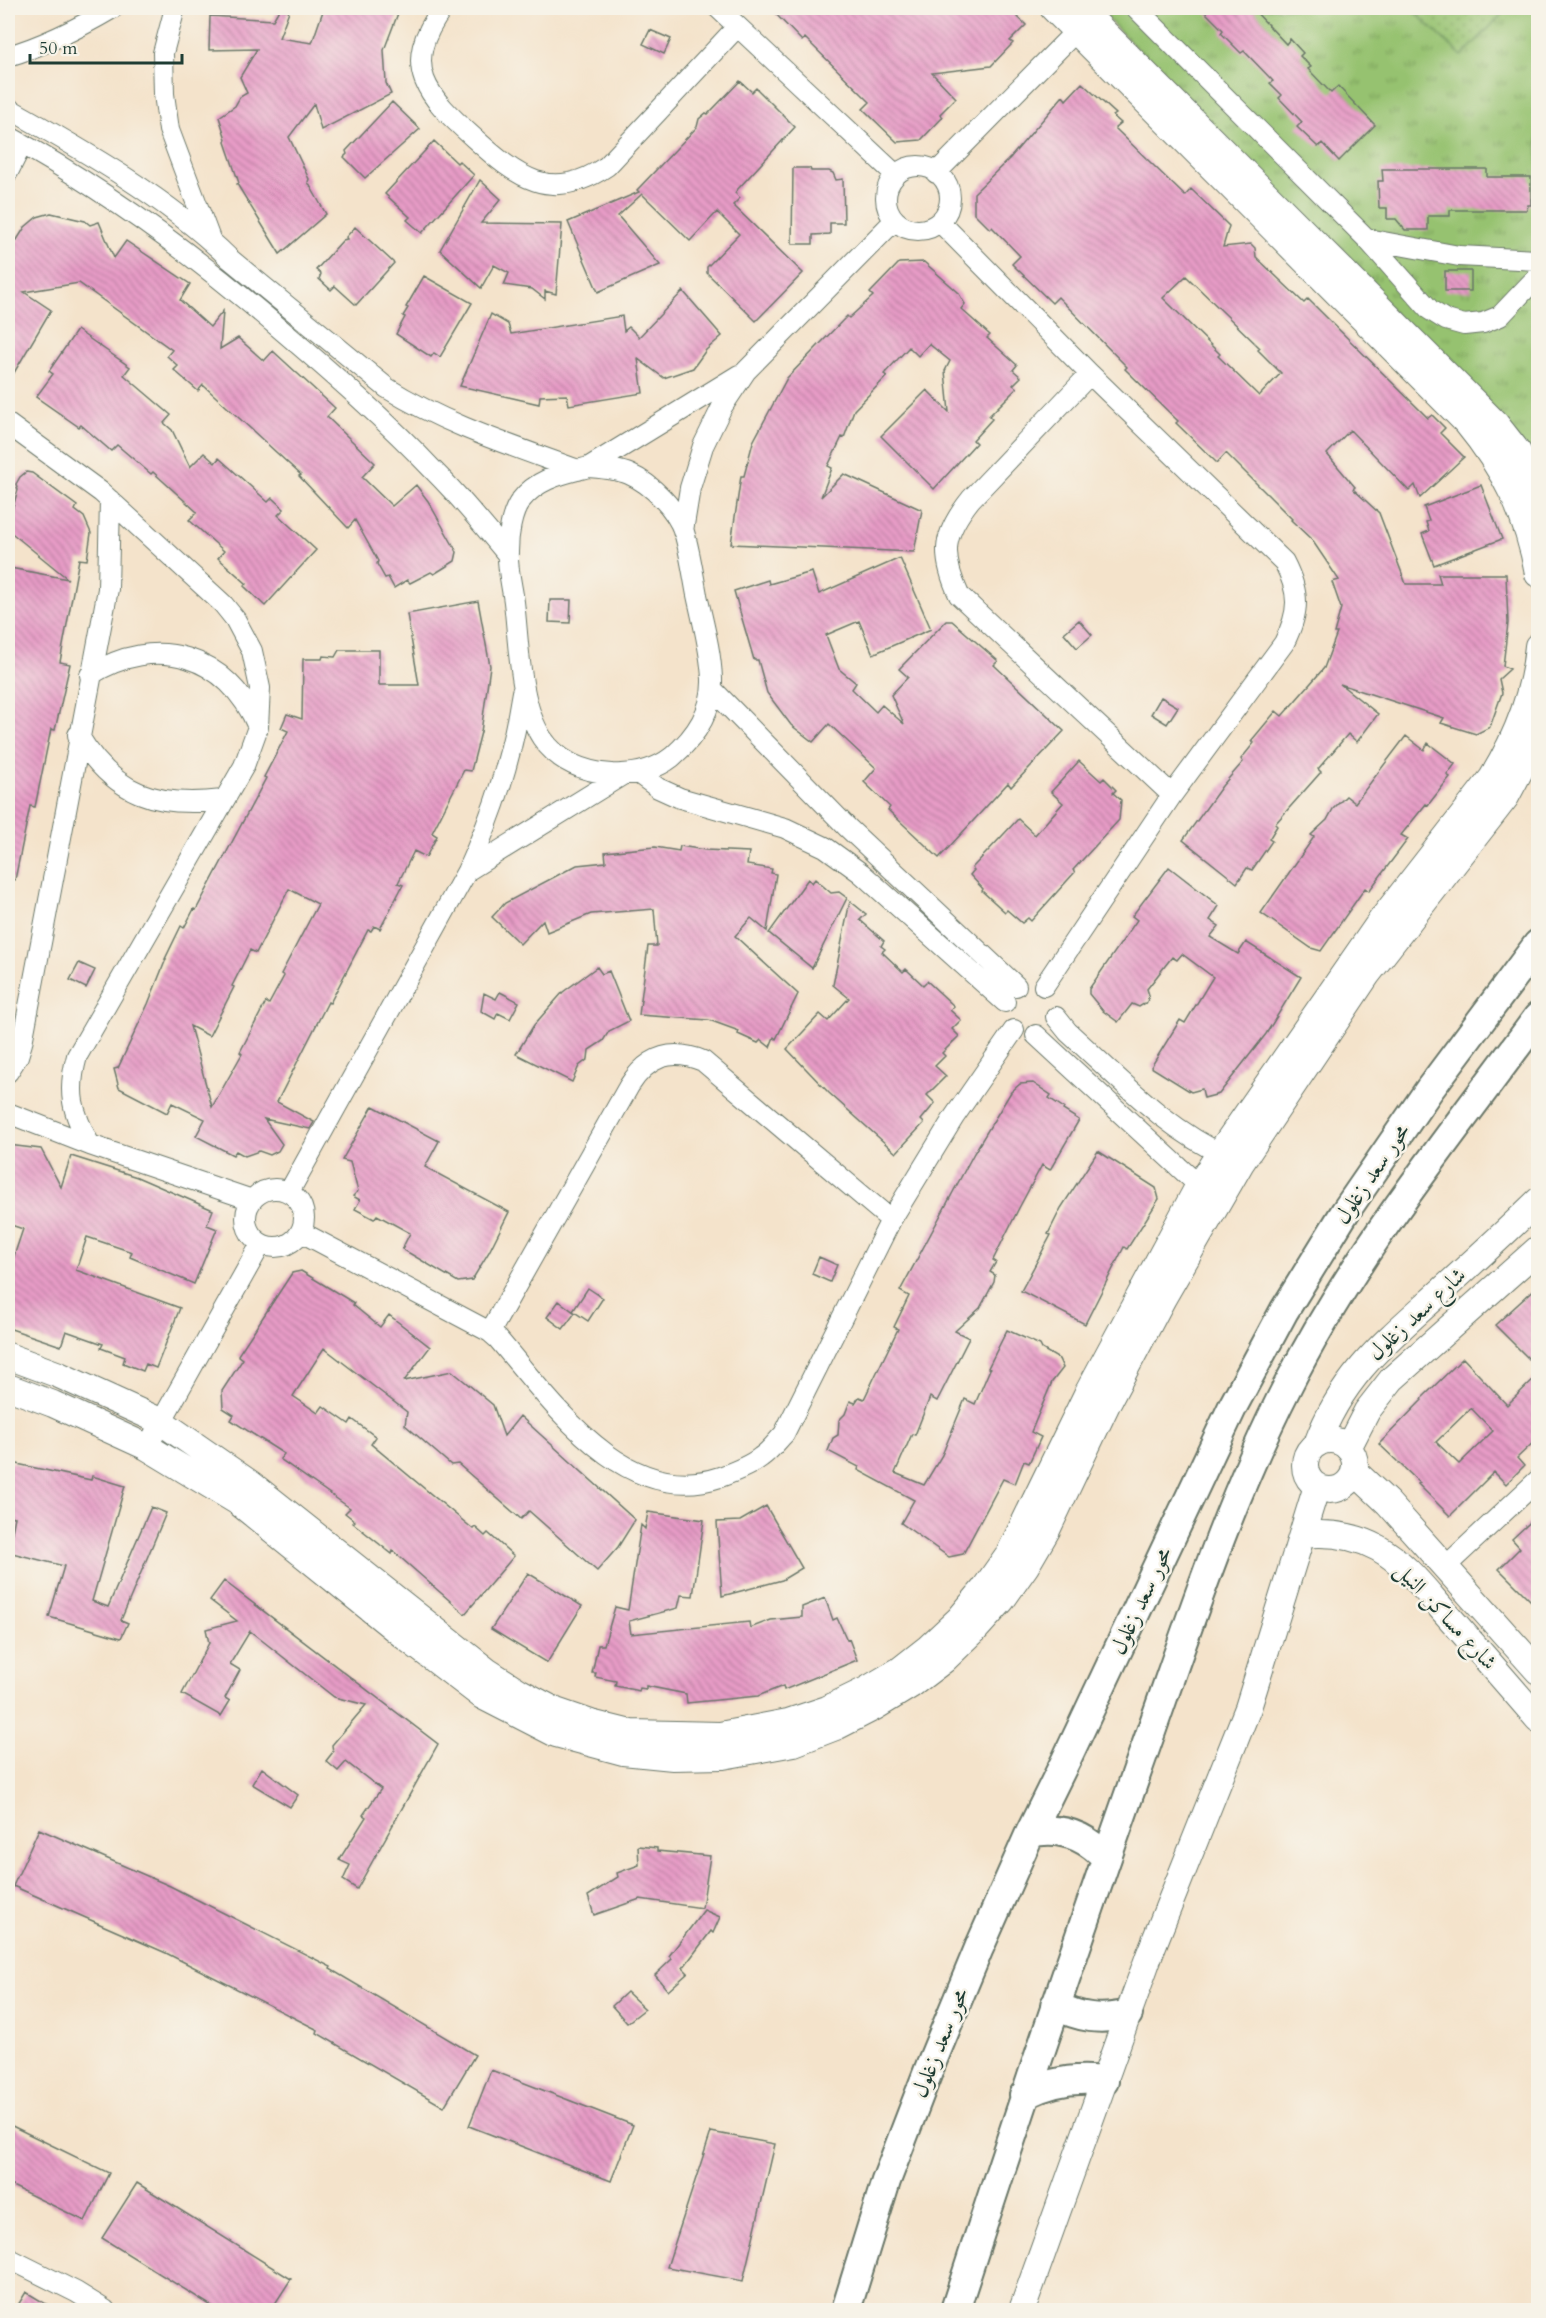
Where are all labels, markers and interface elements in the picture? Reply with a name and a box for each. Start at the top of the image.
scale bar [30,27,182,65]
text: 50 m [39,36,78,61]
street label: محور سعد زغلول [1327,1117,1417,1230]
street label: شارع سعد زغلول [1361,1261,1475,1370]
street label: محور سعد زغلول [1103,1542,1179,1660]
street label: شارع مساكن النيل [1386,1555,1504,1679]
street label: محور سعد زغلول [904,1983,976,2102]

